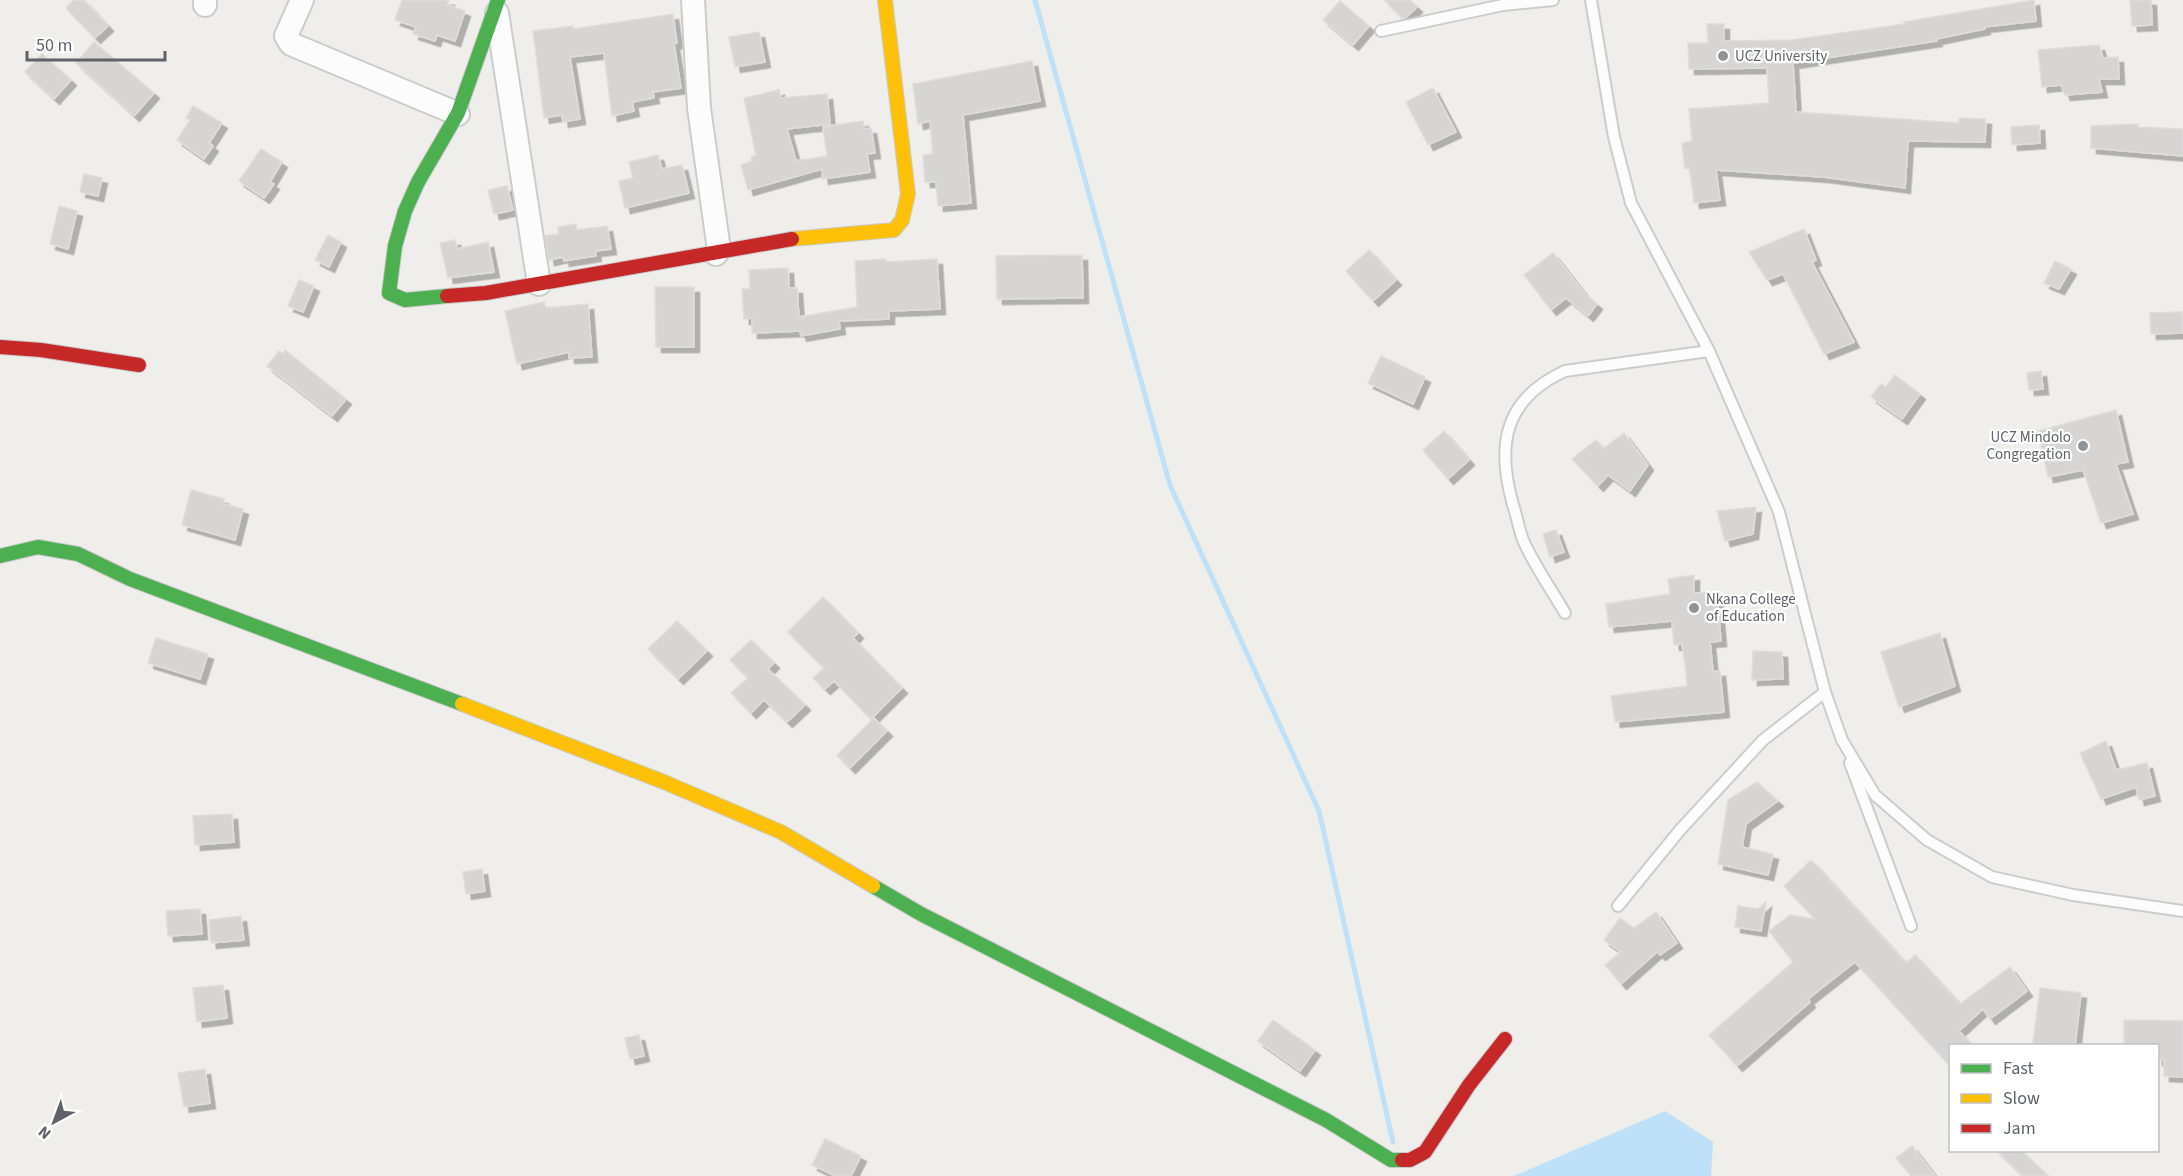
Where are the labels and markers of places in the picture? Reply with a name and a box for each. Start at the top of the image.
place label: UCZ University [1735,46,1827,67]
marker: UCZ University [1716,49,1730,63]
place label: UCZ Mindolo Congregation [1986,427,2071,465]
marker: UCZ Mindolo Congregation [2076,439,2090,453]
place label: Nkana College of Education [1706,589,1796,627]
marker: Nkana College of Education [1687,601,1701,615]

